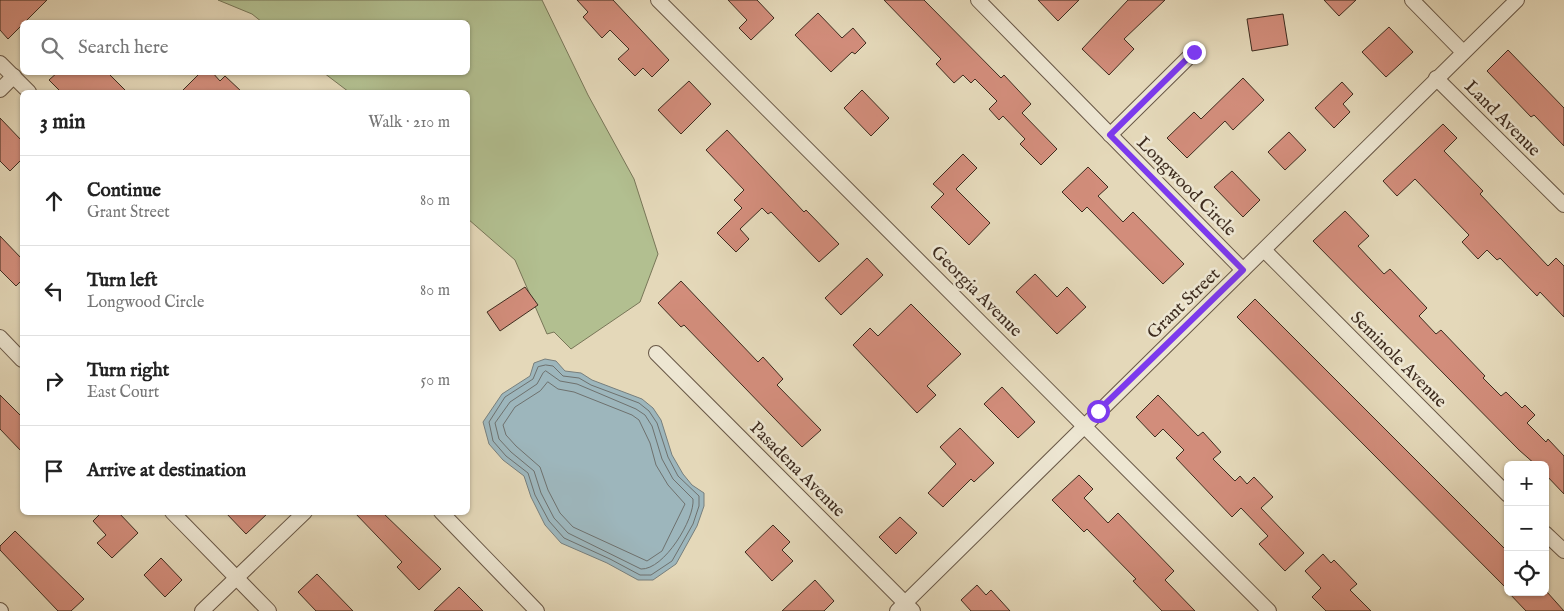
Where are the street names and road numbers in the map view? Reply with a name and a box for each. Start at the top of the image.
street label: Land Avenue [1459,76,1545,162]
street label: Longwood Circle [1131,132,1241,242]
street label: Georgia Avenue [925,241,1027,343]
street label: Grant Street [1143,263,1226,345]
street label: Seminole Avenue [1345,307,1451,413]
street label: Pasadena Avenue [744,417,850,523]

